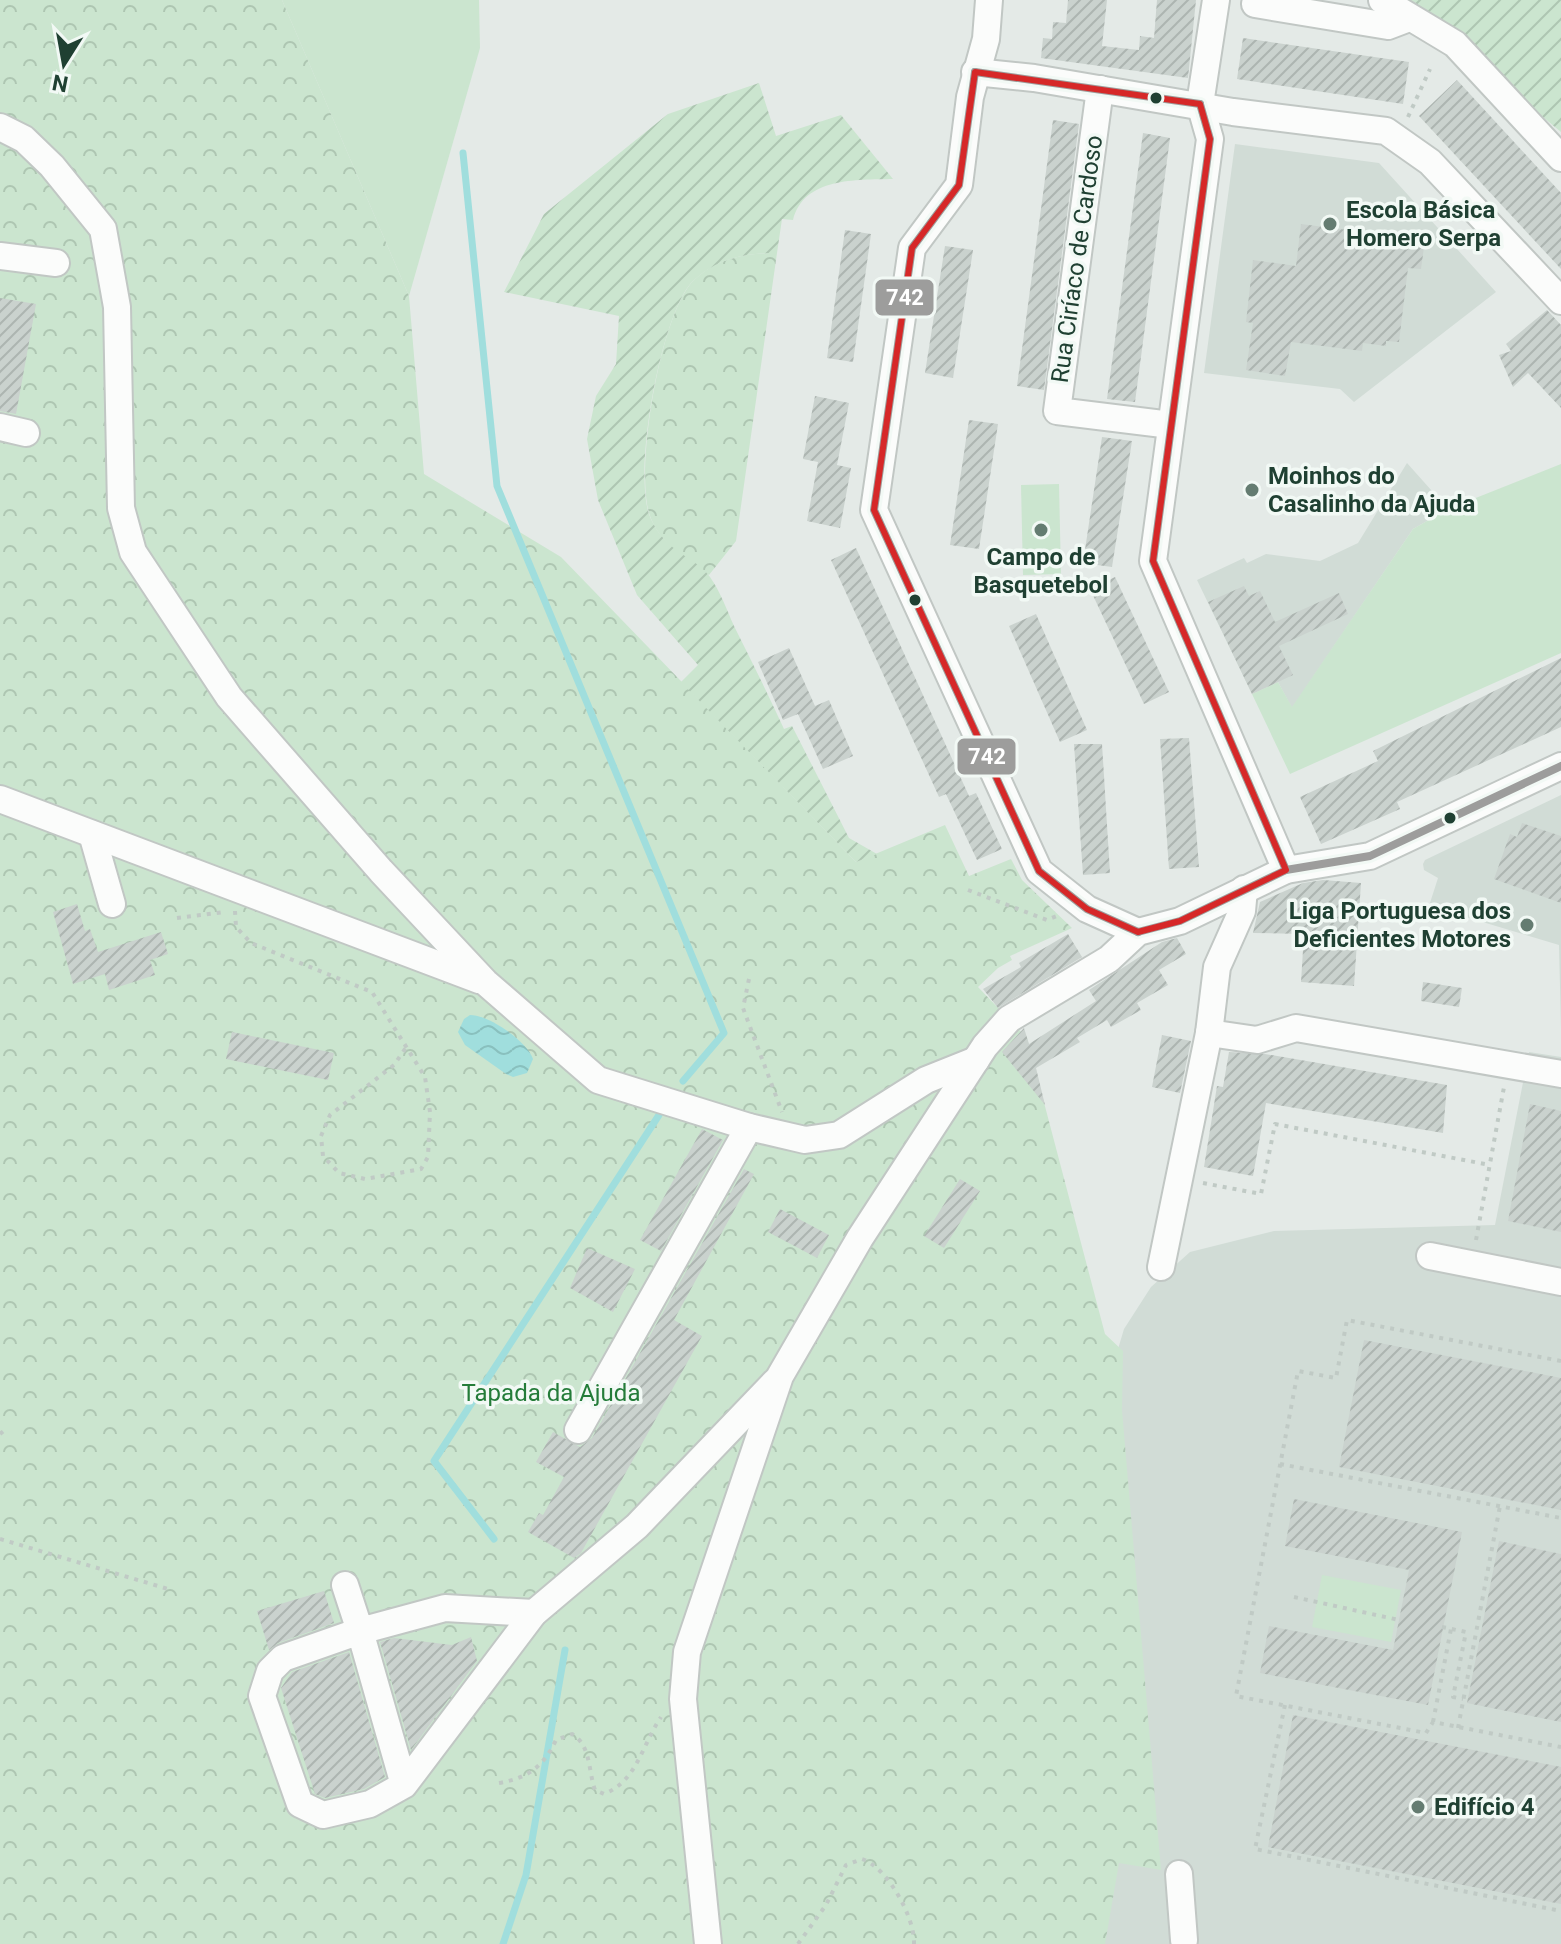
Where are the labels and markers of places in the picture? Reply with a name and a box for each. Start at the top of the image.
unlabelled marker [1148,90,1164,106]
place label: Escola Básica Homero Serpa [1346,196,1501,252]
marker: Escola Básica Homero Serpa [1321,215,1339,233]
place label: Moinhos do Casalinho da Ajuda [1268,462,1475,518]
marker: Moinhos do Casalinho da Ajuda [1243,481,1261,499]
marker: Campo de Basquetebol [1032,521,1050,539]
place label: Campo de Basquetebol [974,543,1108,599]
unlabelled marker [907,592,923,608]
unlabelled marker [1442,810,1458,826]
place label: Liga Portuguesa dos Deficientes Motores [1289,897,1511,953]
marker: Liga Portuguesa dos Deficientes Motores [1518,916,1536,934]
place label: Edifício 4 [1434,1793,1535,1821]
marker: Edifício 4 [1409,1798,1427,1816]

